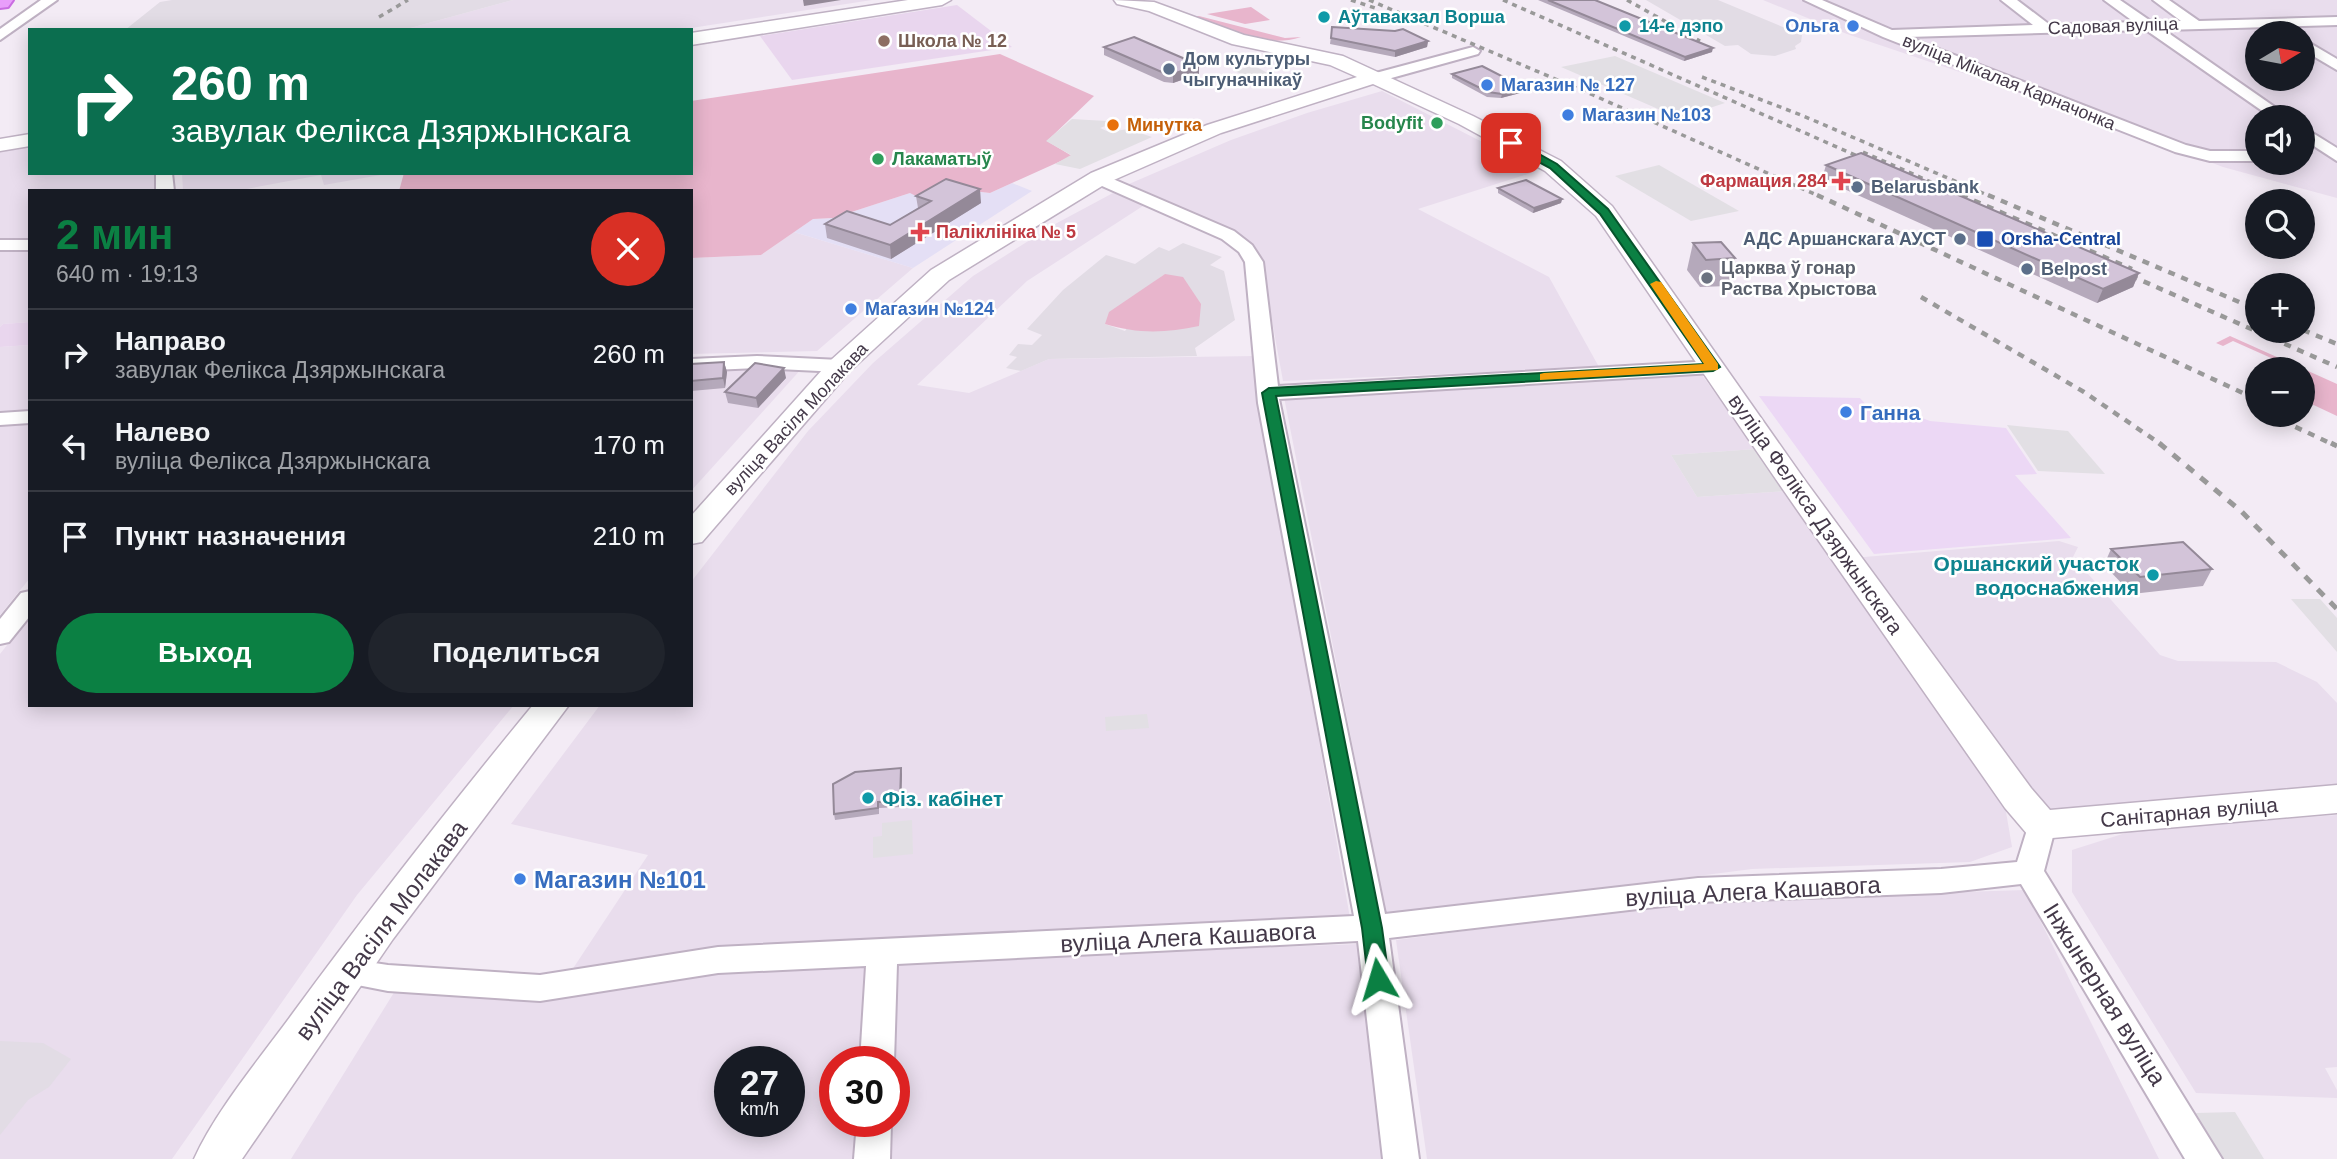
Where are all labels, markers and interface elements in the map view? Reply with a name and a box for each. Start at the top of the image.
place label: Аўтавакзал Ворша [1338,7,1506,27]
marker: Аўтавакзал Ворша [1316,9,1332,25]
street label: Садовая вуліца [2047,14,2180,38]
place label: 14-е дэпо [1639,16,1723,36]
place label: Ольга [1785,16,1840,36]
marker: 14-е дэпо [1617,18,1633,34]
marker: Ольга [1845,18,1861,34]
north arrow [2245,21,2315,91]
map controls [2245,21,2315,427]
street label: вуліца Мікалая Карначонка [1900,30,2119,134]
place label: Школа № 12 [898,31,1007,51]
marker: Школа № 12 [876,33,892,49]
place label: Дом культуры чыгуначнікаў [1183,49,1310,90]
icon: right [56,56,147,147]
text: 260 m [171,56,310,110]
marker: Дом культуры чыгуначнікаў [1161,61,1177,77]
place label: Магазин № 127 [1501,75,1635,95]
marker: Магазин № 127 [1479,77,1495,93]
place label: Магазин №103 [1582,105,1711,125]
button: sound [2245,105,2315,175]
marker: Магазин №103 [1560,107,1576,123]
text: завулак Фелікса Дзяржынскага [171,113,630,149]
place label: Bodyfit [1361,113,1423,133]
pin [1481,113,1541,173]
place label: Минутка [1127,115,1203,135]
marker: Bodyfit [1429,115,1445,131]
marker: Минутка [1105,117,1121,133]
icon: arrive [1492,124,1530,162]
place label: Лакаматыў [892,149,991,169]
marker: Лакаматыў [870,151,886,167]
place label: Фармация 284 [1700,171,1827,191]
marker: Фармация 284 [1833,173,1849,189]
place label: Belarusbank [1871,177,1980,197]
marker: Belarusbank [1849,179,1865,195]
button: search [2245,189,2315,259]
text: 2 мин [56,211,173,258]
button: close [591,212,665,286]
marker: Паліклініка № 5 [910,222,930,242]
place label: Паліклініка № 5 [936,222,1076,242]
place label: АДС Аршанскага АУСТ [1743,229,1946,249]
marker: Orsha-Central [1975,229,1995,249]
place label: Orsha-Central [2001,229,2121,249]
marker: АДС Аршанскага АУСТ [1952,231,1968,247]
place label: Царква ў гонар Раства Хрыстова [1721,258,1877,299]
place label: Belpost [2041,259,2107,279]
text: 640 m · 19:13 [56,261,198,287]
marker: Belpost [2019,261,2035,277]
marker: Царква ў гонар Раства Хрыстова [1699,270,1715,286]
button: + [2245,273,2315,343]
place label: Магазин №124 [865,299,994,319]
marker: Магазин №124 [843,301,859,317]
text: Направо [115,326,226,356]
icon: right [56,336,94,374]
street label: вуліца Васіля Молакава [720,338,872,499]
text: 260 m [593,339,665,369]
text: завулак Фелікса Дзяржынскага [115,357,445,383]
button: − [2245,357,2315,427]
street label: вуліца Фелікса Дзяржынскага [1724,390,1908,639]
place label: Ганна [1860,401,1921,424]
marker: Ганна [1838,404,1854,420]
text: Налево [115,417,210,447]
icon: left [56,427,94,465]
text: 170 m [593,430,665,460]
text: вуліца Фелікса Дзяржынскага [115,448,430,474]
icon: arrive [56,518,94,556]
text: Пункт назначения [115,521,346,551]
text: 210 m [593,521,665,551]
place label: Оршанский участок водоснабжения [1934,552,2139,599]
marker: Оршанский участок водоснабжения [2145,567,2161,583]
button: Выход [56,613,354,693]
button: Поделиться [368,613,665,693]
place label: Фіз. кабінет [882,787,1003,810]
marker: Фіз. кабінет [860,790,876,806]
street label: Санітарная вуліца [2099,793,2279,831]
street label: вуліца Васіля Молакава [290,814,473,1045]
place label: Магазин №101 [534,866,706,893]
marker: Магазин №101 [512,871,528,887]
street label: вуліца Алега Кашавога [1625,871,1882,911]
street label: Інжынерная вуліца [2038,898,2172,1091]
street label: вуліца Алега Кашавога [1060,917,1317,957]
position arrow [1341,942,1415,1016]
speed limit sign: 30 [819,1046,910,1137]
text: 27 [740,1063,779,1102]
text: km/h [740,1099,779,1119]

